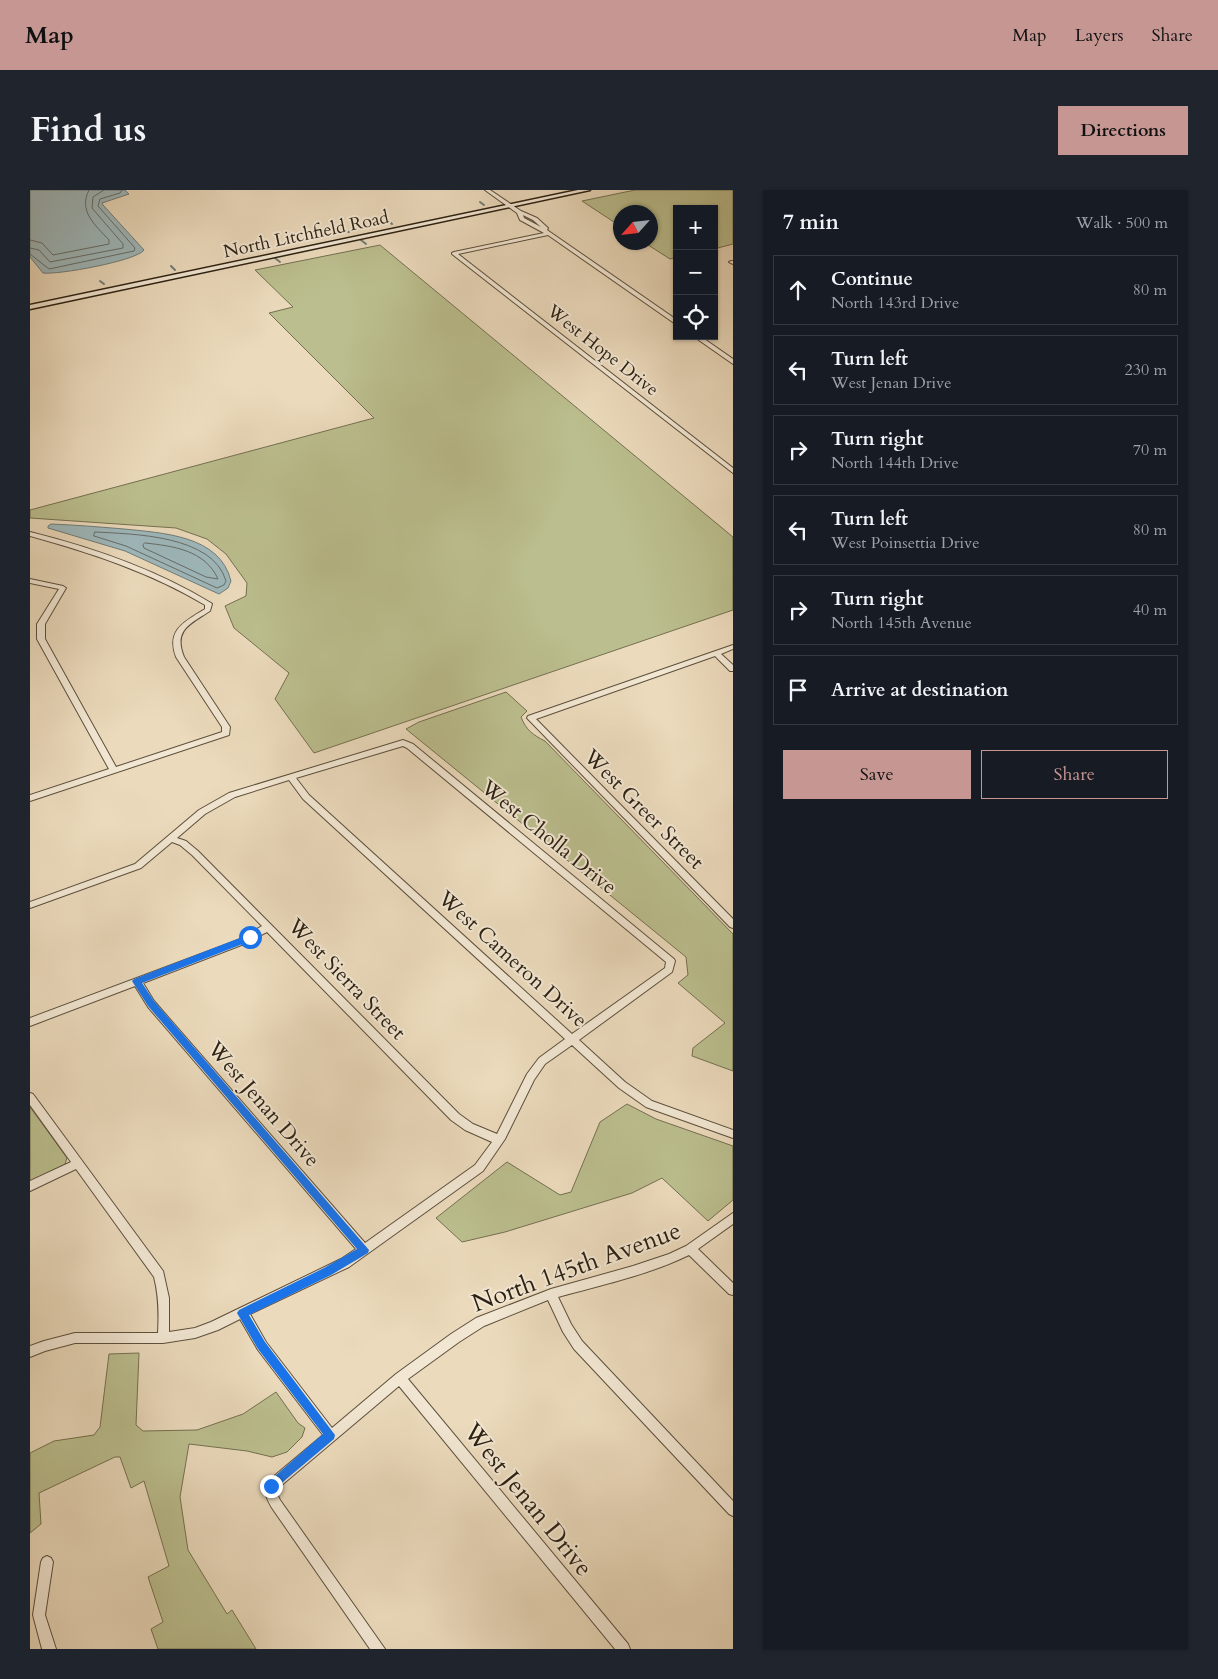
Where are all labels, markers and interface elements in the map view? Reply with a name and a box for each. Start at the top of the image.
text: Map [25,19,74,52]
text: Map [1012,23,1047,48]
text: Layers [1075,23,1124,48]
text: Share [1152,23,1193,48]
text: Find us [30,106,146,154]
button: Directions [1058,106,1188,155]
street label: North Litchfield Road [221,205,392,264]
north arrow [613,205,658,250]
map controls [673,205,718,340]
button: + [673,205,718,250]
text: 7 min [783,208,839,237]
text: Walk · 500 m [1076,212,1168,234]
button: − [673,250,718,295]
text: Continue [831,266,913,292]
icon: ahead [784,276,812,304]
text: 80 m [1133,279,1167,301]
text: North 143rd Drive [831,292,959,314]
button: locate [673,295,718,340]
street label: West Hope Drive [541,298,664,402]
text: Turn left [831,346,908,372]
icon: left [784,356,812,384]
text: 230 m [1125,359,1167,381]
text: West Jenan Drive [831,372,951,394]
text: Turn right [831,426,923,452]
icon: right [784,436,812,464]
text: 70 m [1133,439,1167,461]
text: North 144th Drive [831,452,959,474]
text: Turn left [831,506,908,532]
icon: left [784,516,812,544]
text: 80 m [1133,519,1167,541]
text: West Poinsettia Drive [831,532,979,554]
text: Turn right [831,586,923,612]
icon: right [784,596,812,624]
text: 40 m [1133,599,1167,621]
text: North 145th Avenue [831,612,972,634]
icon: arrive [784,676,812,704]
text: Arrive at destination [831,677,1008,703]
street label: West Greer Street [576,742,710,876]
button: Save [783,750,971,799]
button: Share [981,750,1168,799]
street label: West Cholla Drive [474,773,623,901]
street label: West Cameron Drive [431,884,594,1034]
street label: West Sierra Street [280,912,412,1047]
route start [239,926,262,949]
street label: West Jenan Drive [200,1034,326,1173]
street label: North 145th Avenue [467,1213,686,1321]
street label: West Jenan Drive [455,1415,601,1583]
route end [260,1475,283,1498]

